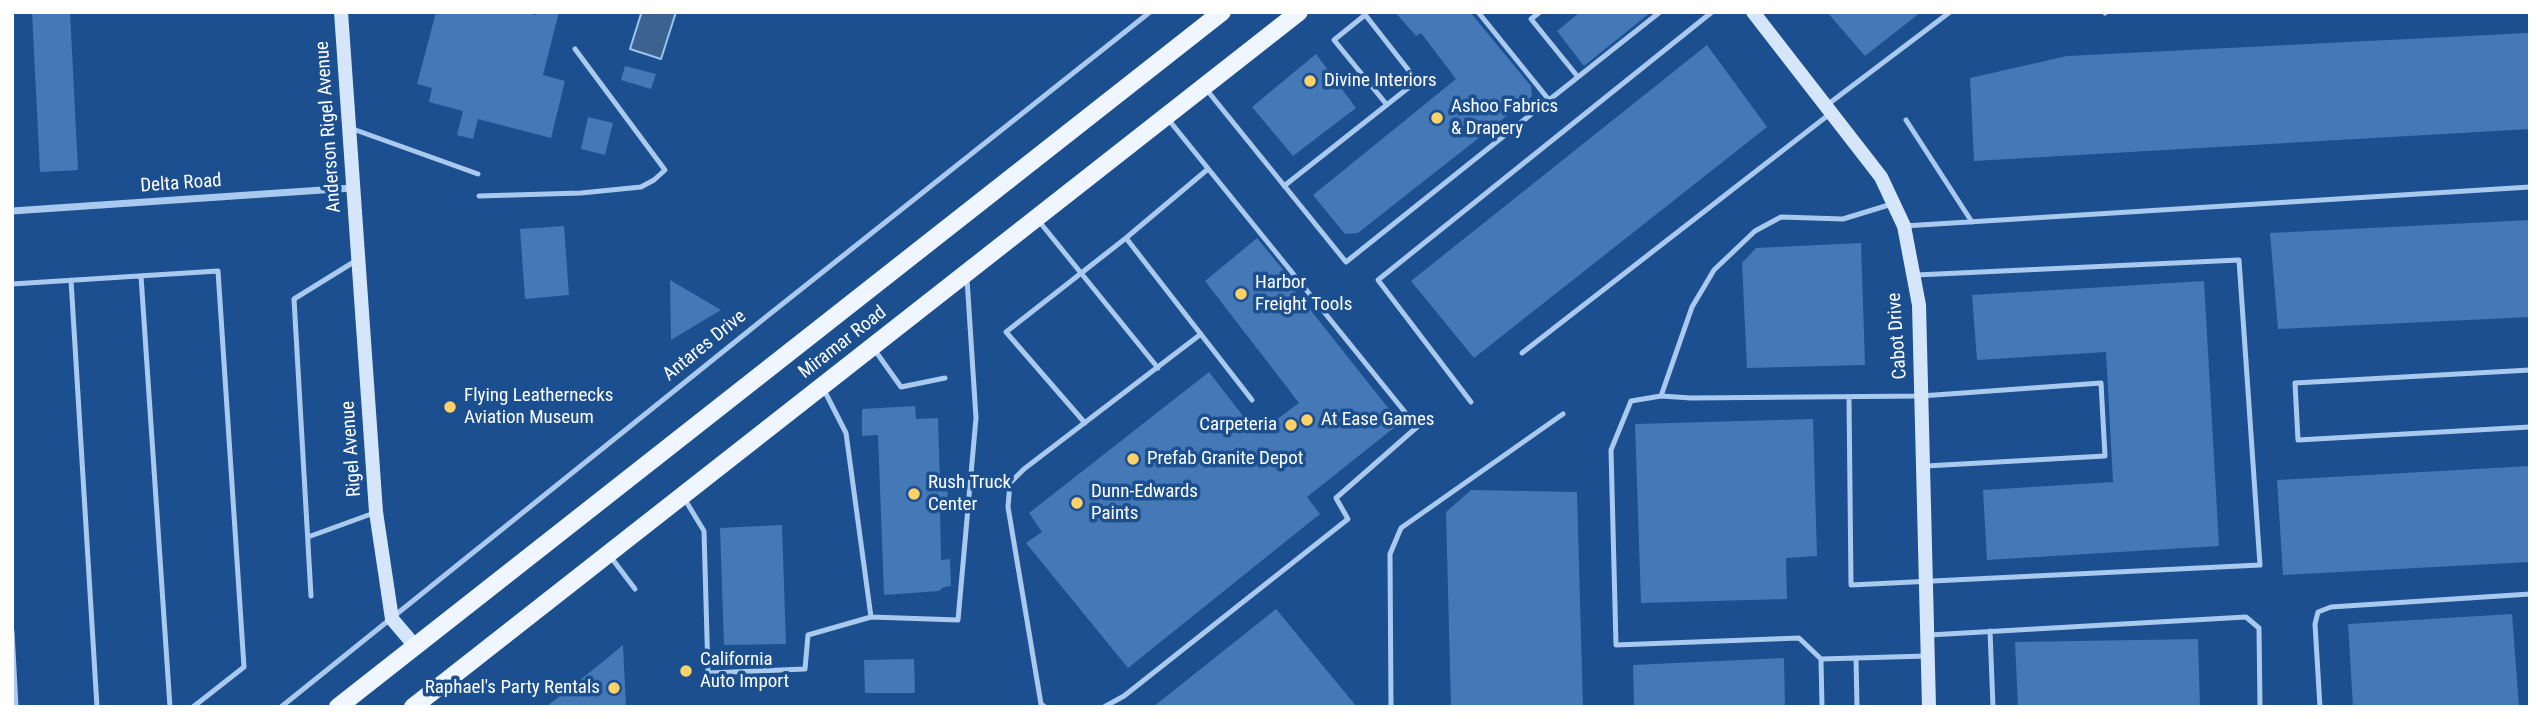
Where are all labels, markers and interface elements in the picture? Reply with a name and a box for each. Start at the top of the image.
street label: Anderson Rigel Avenue [312,40,346,214]
place label: Divine Interiors [1324,70,1437,92]
marker: Divine Interiors [1302,73,1318,89]
place label: Ashoo Fabrics & Drapery [1451,96,1558,140]
marker: Ashoo Fabrics & Drapery [1429,110,1445,126]
street label: Delta Road [140,170,222,198]
place label: Harbor Freight Tools [1255,272,1352,316]
marker: Harbor Freight Tools [1233,286,1249,302]
street label: Cabot Drive [1884,292,1912,380]
street label: Miramar Road [795,302,891,384]
street label: Antares Drive [659,306,751,386]
place label: Flying Leathernecks Aviation Museum [464,385,613,429]
marker: Flying Leathernecks Aviation Museum [442,399,458,415]
street label: Rigel Avenue [337,400,367,498]
place label: At Ease Games [1321,409,1434,431]
marker: At Ease Games [1299,412,1315,428]
place label: Carpeteria [1199,414,1277,436]
marker: Carpeteria [1283,417,1299,433]
place label: Prefab Granite Depot [1147,448,1303,470]
marker: Prefab Granite Depot [1125,451,1141,467]
place label: Rush Truck Center [928,472,1011,516]
place label: Dunn-Edwards Paints [1091,481,1198,525]
marker: Rush Truck Center [906,486,922,502]
marker: Dunn-Edwards Paints [1069,495,1085,511]
place label: California Auto Import [700,649,789,693]
marker: California Auto Import [678,663,694,679]
place label: Raphael's Party Rentals [425,677,600,699]
marker: Raphael's Party Rentals [606,680,622,696]

